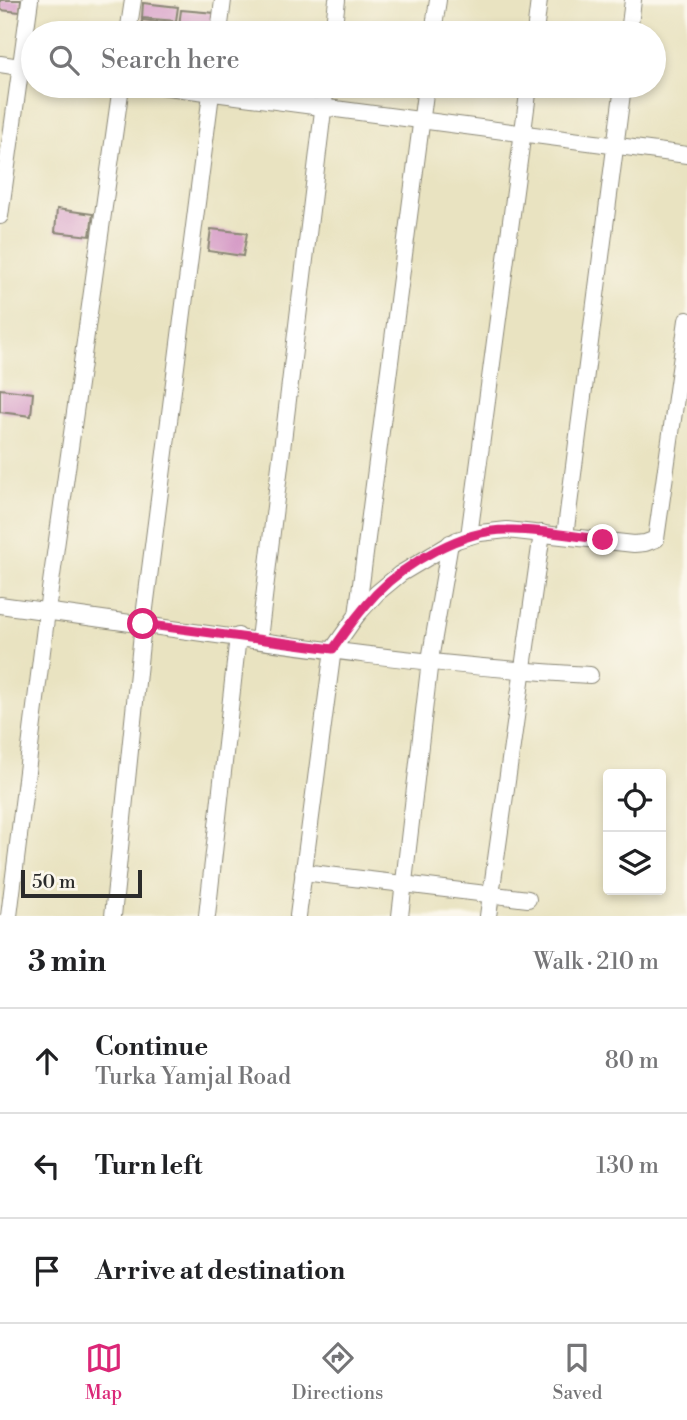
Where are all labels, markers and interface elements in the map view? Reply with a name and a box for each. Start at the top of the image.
search box [21,21,666,98]
icon: search [45,41,83,79]
text: Search here [101,44,240,76]
route end [587,524,618,555]
route start [127,608,158,639]
map controls [603,769,666,895]
button: locate [603,769,666,832]
button: layers [603,832,666,895]
scale bar [21,867,142,899]
text: 50 m [32,870,76,894]
text: 3 min [28,943,106,981]
text: Walk · 210 m [533,948,659,976]
text: Continue [95,1031,208,1063]
icon: ahead [28,1042,66,1080]
text: 80 m [605,1047,659,1075]
text: Turka Yamjal Road [95,1063,291,1091]
icon: left [28,1147,66,1185]
text: Turn left [95,1150,203,1182]
text: 130 m [596,1152,659,1180]
icon: arrive [28,1252,66,1290]
text: Arrive at destination [95,1255,345,1287]
tab: Map [85,1339,123,1405]
tab: Directions [292,1339,383,1405]
tab: Saved [553,1339,602,1405]

